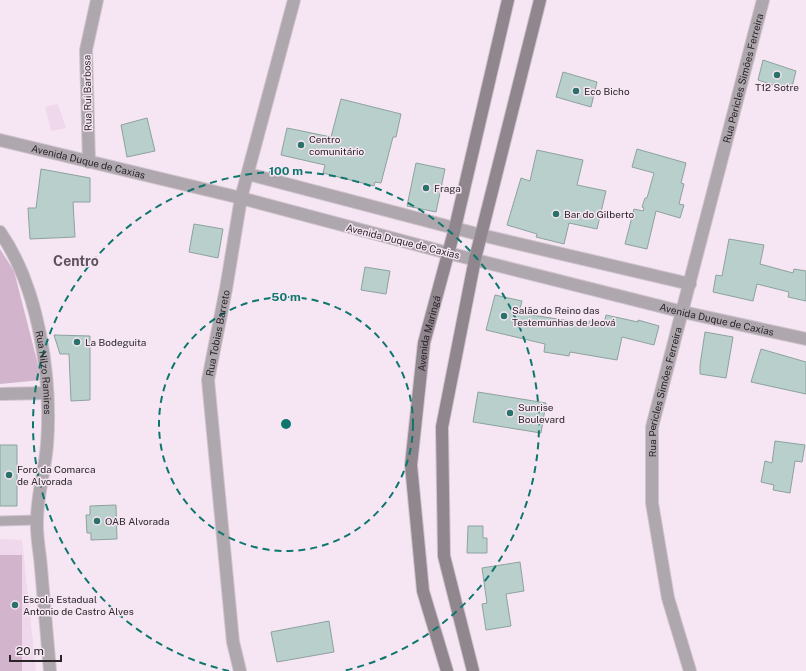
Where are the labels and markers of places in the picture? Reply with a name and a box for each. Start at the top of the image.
marker: T12 Sotre [772,70,782,80]
place label: T12 Sotre [755,81,799,93]
place label: Eco Bicho [584,85,630,97]
marker: Eco Bicho [571,86,581,96]
place label: Centro comunitário [309,133,365,157]
marker: Centro comunitário [296,140,306,150]
place label: Fraga [434,182,461,194]
marker: Fraga [421,183,431,193]
place label: Bar do Gilberto [564,208,634,220]
marker: Bar do Gilberto [551,209,561,219]
place label: Salão do Reino das Testemunhas de Jeová [512,304,616,328]
marker: Salão do Reino das Testemunhas de Jeová [499,311,509,321]
place label: La Bodeguita [85,336,146,348]
marker: La Bodeguita [72,337,82,347]
place label: Sunrise Boulevard [518,401,565,425]
marker: Sunrise Boulevard [505,408,515,418]
centre of rings [279,417,293,431]
place label: Foro da Comarca de Alvorada [17,463,96,487]
marker: Foro da Comarca de Alvorada [4,470,14,480]
place label: OAB Alvorada [105,515,170,527]
marker: OAB Alvorada [92,516,102,526]
place label: Escola Estadual Antonio de Castro Alves [23,593,134,617]
marker: Escola Estadual Antonio de Castro Alves [10,600,20,610]

